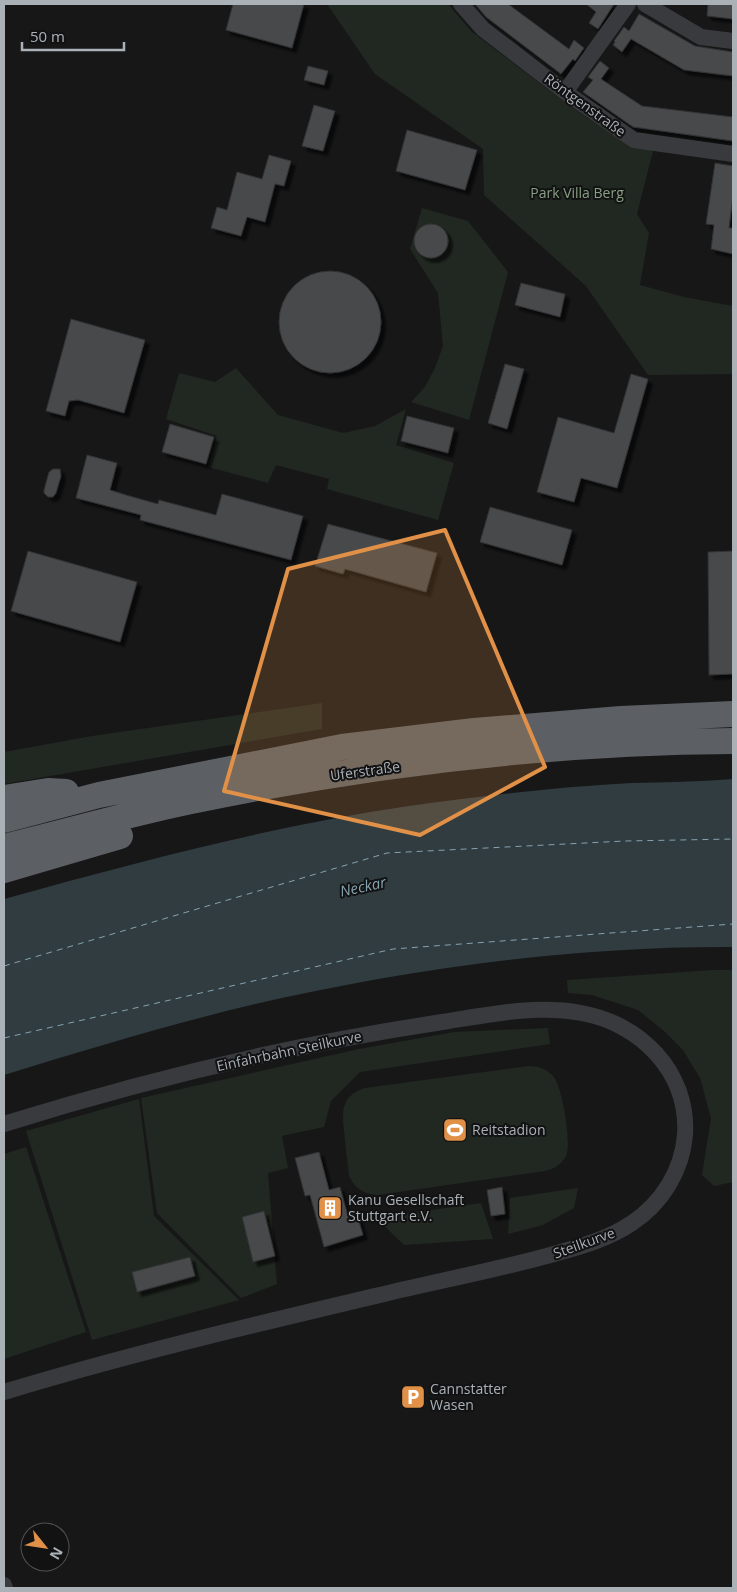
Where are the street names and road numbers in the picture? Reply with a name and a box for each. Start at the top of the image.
street label: Röntgenstraße [541,69,630,141]
street label: Uferstraße [329,756,401,785]
street label: Einfahrbahn Steilkurve [215,1026,363,1075]
street label: Steilkurve [550,1223,617,1262]

